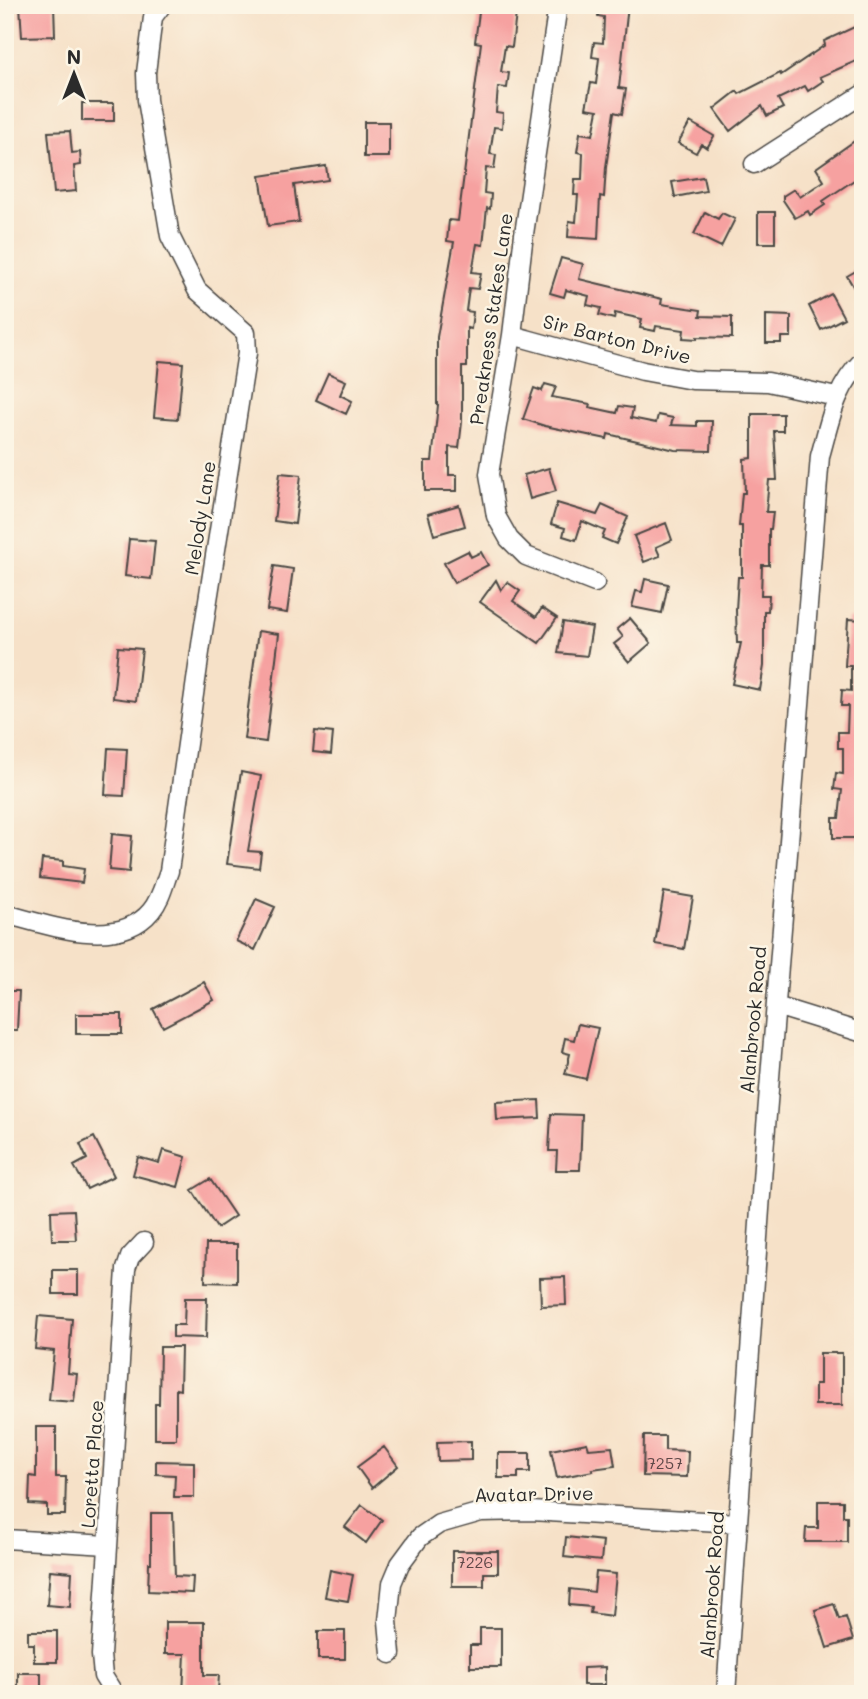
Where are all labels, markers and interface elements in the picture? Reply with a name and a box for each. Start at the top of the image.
north arrow [38,38,108,108]
text: N [67,44,81,69]
street label: Preakness Stakes Lane [463,211,518,427]
street label: Sir Barton Drive [540,308,694,369]
street label: Melody Lane [178,459,221,577]
street label: Alanbrook Road [734,945,771,1095]
street label: Loretta Place [75,1399,108,1529]
house number: 7257 [647,1452,683,1473]
street label: Avatar Drive [474,1480,594,1507]
street label: Alanbrook Road [694,1510,729,1660]
house number: 7226 [457,1551,493,1572]

